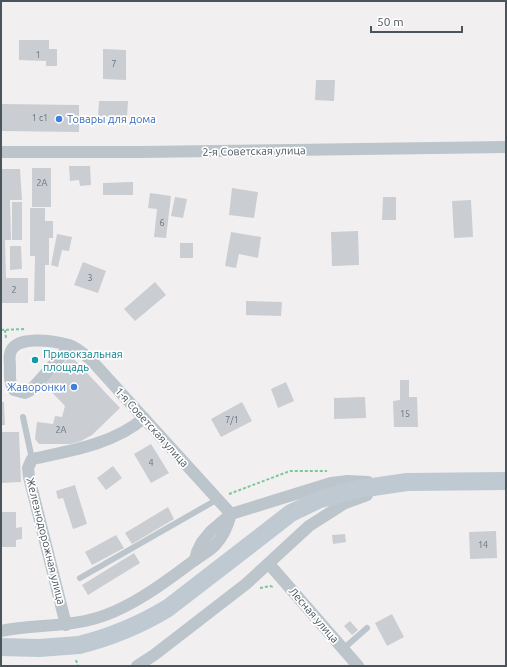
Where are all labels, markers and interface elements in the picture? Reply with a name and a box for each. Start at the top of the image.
scale bar [371,8,462,34]
text: 50 m [377,15,404,28]
house number: 1 [35,50,41,60]
house number: 7 [111,59,117,69]
house number: 1 с1 [32,113,48,123]
place label: Товары для дома [67,113,156,125]
marker: Товары для дома [54,114,64,124]
street label: 2-я Советская улица [202,144,306,158]
house number: 2А [37,178,48,188]
house number: 6 [159,218,165,228]
house number: 3 [87,273,93,283]
house number: 2 [11,285,17,295]
place label: Привокзальная площадь [43,348,123,373]
marker: Привокзальная площадь [30,355,40,365]
place label: Жаворонки [7,381,66,393]
marker: Жаворонки [69,382,79,392]
street label: 1-я Советская улица [113,385,191,469]
house number: 15 [400,409,410,419]
house number: 7/1 [225,415,239,425]
house number: 2А [56,425,67,435]
house number: 4 [148,458,154,468]
street label: Железнодорожная улица [24,476,68,606]
house number: 14 [478,540,488,550]
street label: Лесная улица [287,585,341,645]

